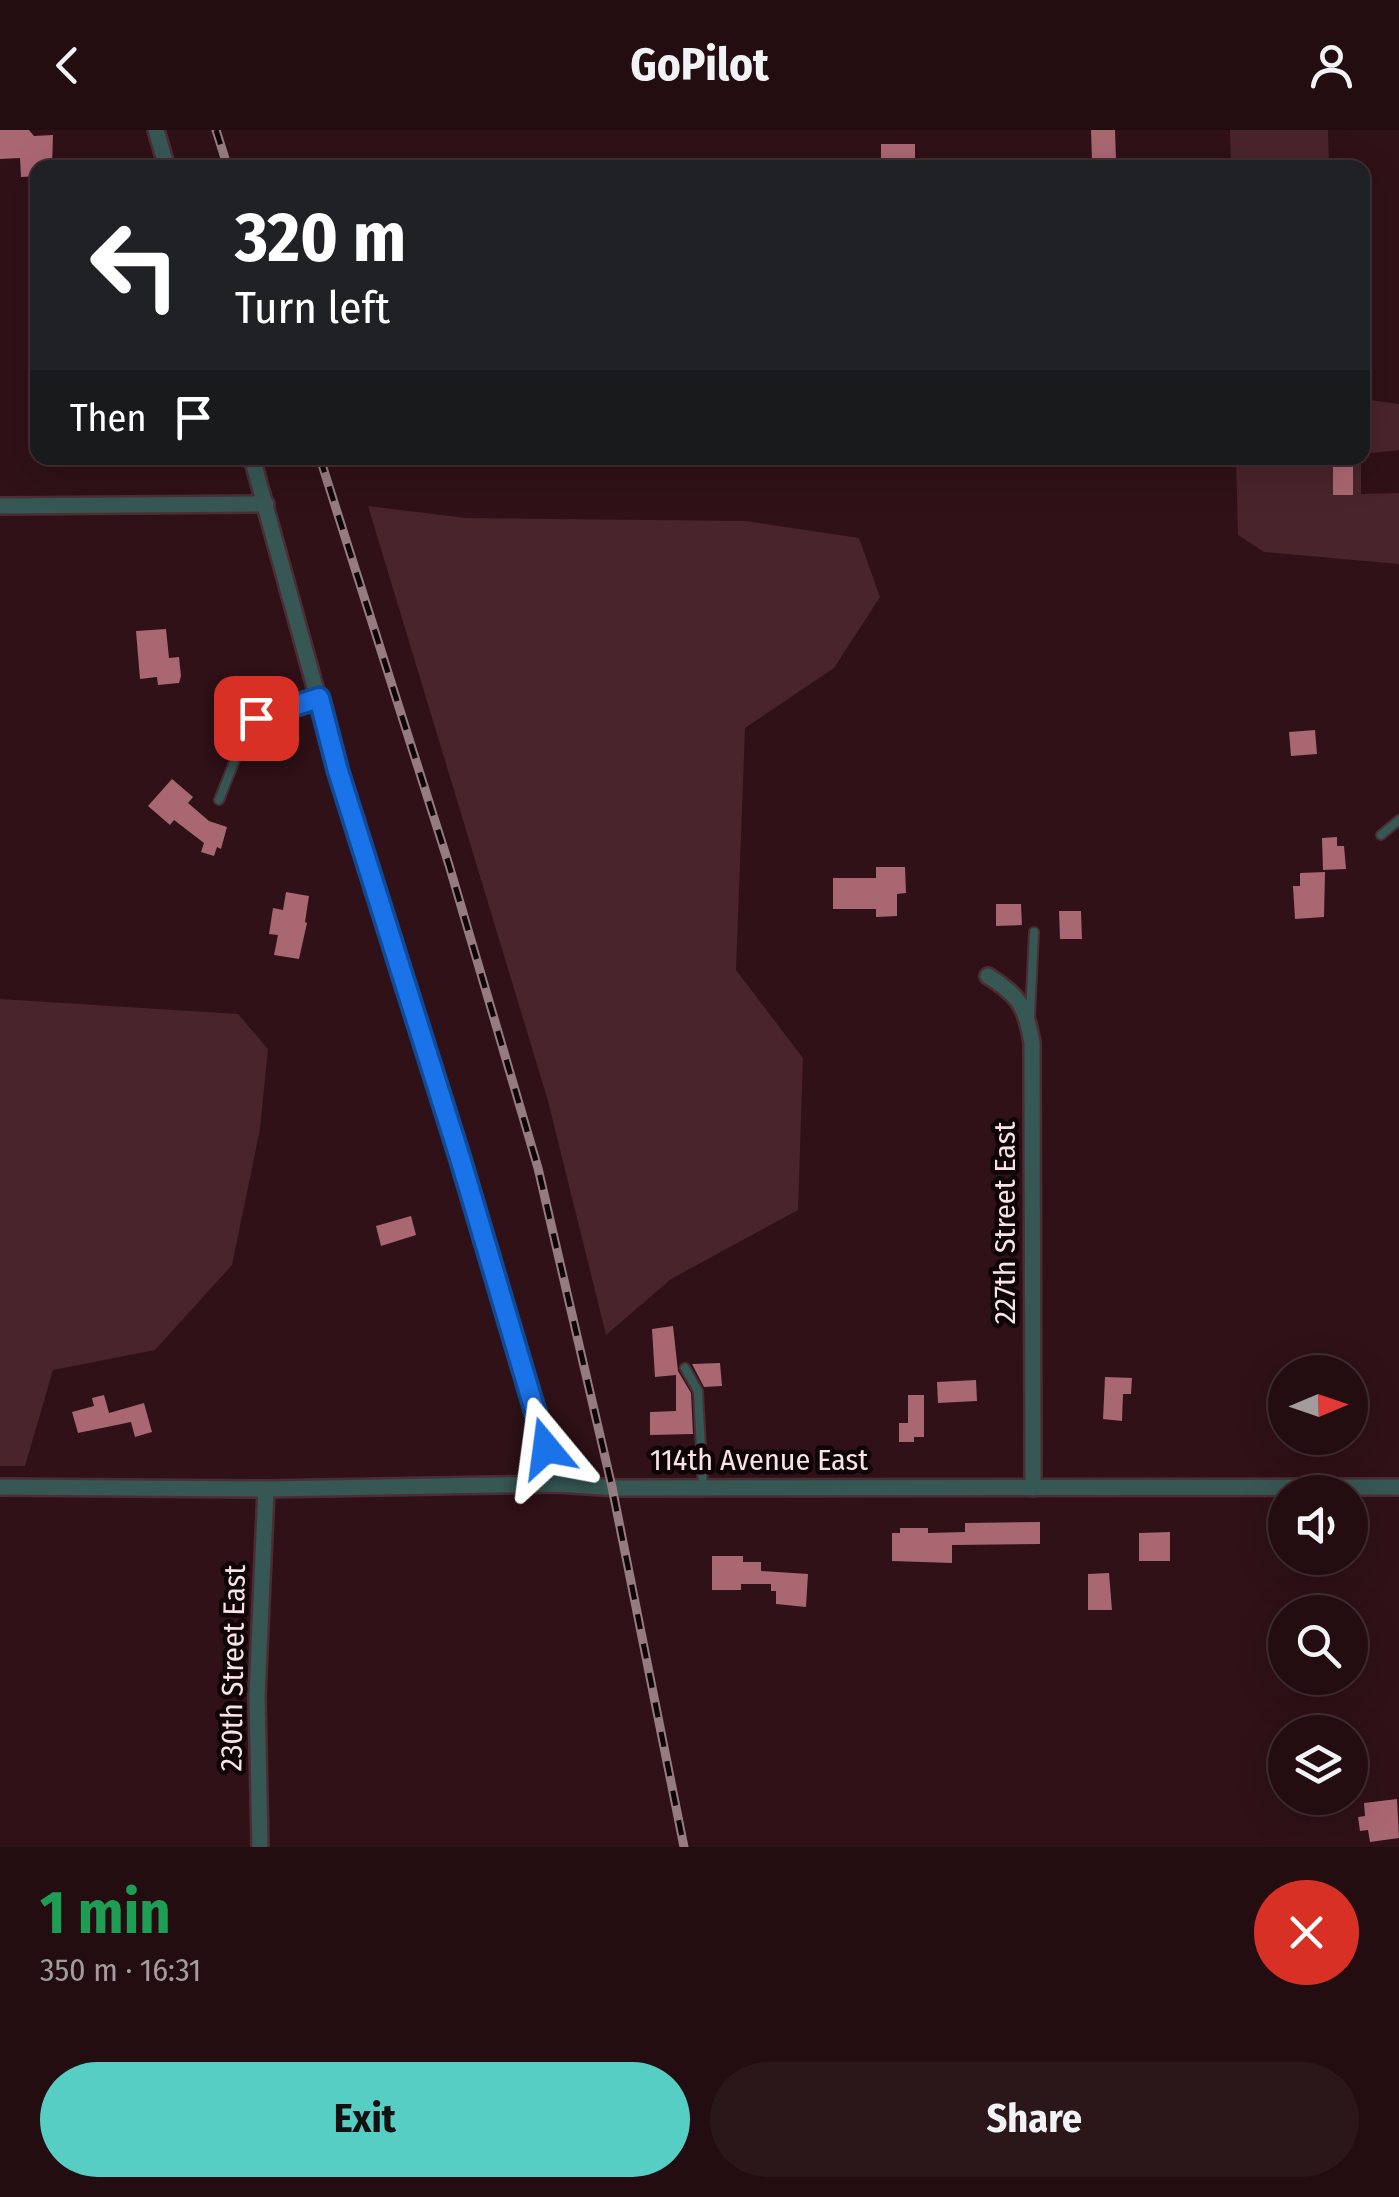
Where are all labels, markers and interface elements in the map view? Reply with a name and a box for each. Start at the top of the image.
icon: back [40,38,95,93]
text: GoPilot [630,38,769,92]
icon: person [1304,38,1359,93]
text: 320 m [235,196,406,280]
icon: left [70,200,200,330]
text: Turn left [235,281,390,335]
icon: arrive [166,390,221,445]
text: Then [70,395,146,441]
pin [214,676,299,761]
icon: arrive [229,691,284,746]
street label: 227th Street East [987,1121,1023,1324]
north arrow [1268,1355,1368,1455]
map controls [1268,1355,1368,1815]
position arrow [494,1396,598,1500]
street label: 114th Avenue East [650,1442,868,1478]
button: sound [1268,1475,1368,1575]
street label: 230th Street East [213,1564,253,1772]
button: search [1268,1595,1368,1695]
button: layers [1268,1715,1368,1815]
text: 1 min [40,1877,171,1949]
button: close [1254,1880,1359,1985]
text: 350 m · 16:31 [40,1951,201,1989]
button: Exit [40,2062,690,2177]
button: Share [710,2062,1359,2177]

